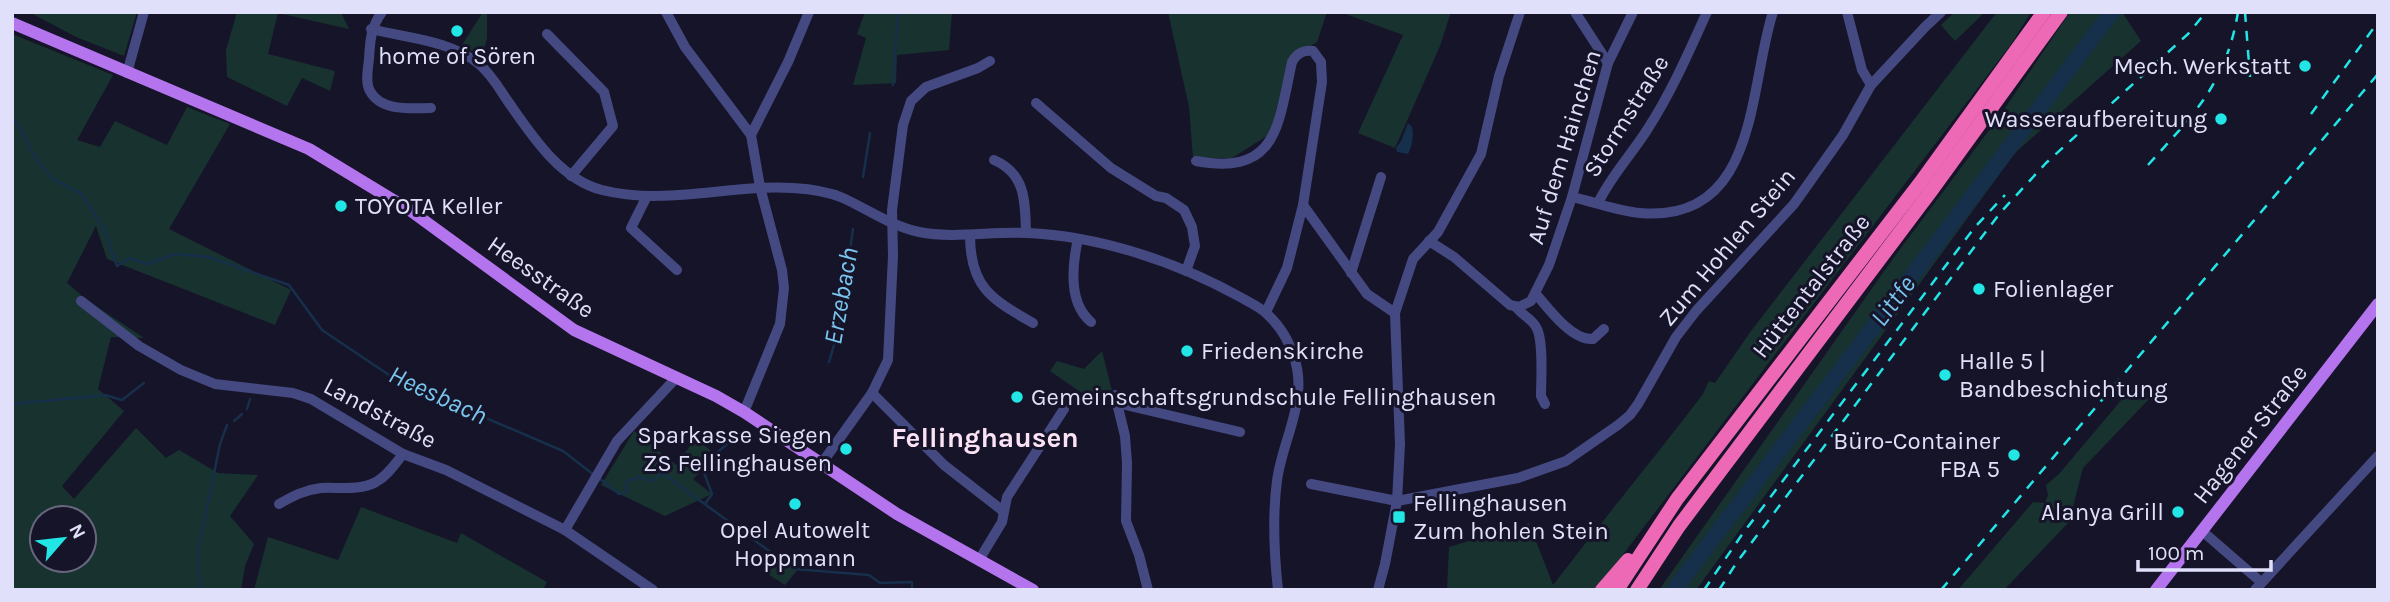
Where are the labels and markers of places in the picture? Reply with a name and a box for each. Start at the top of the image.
marker: home of Sören [449,23,465,39]
place label: home of Sören [378,42,536,70]
place label: Mech. Werkstatt [2113,52,2291,80]
marker: Mech. Werkstatt [2297,58,2313,74]
place label: Wasseraufbereitung [1985,105,2207,133]
marker: Wasseraufbereitung [2213,111,2229,127]
place label: TOYOTA Keller [355,192,503,220]
marker: TOYOTA Keller [333,198,349,214]
place label: Folienlager [1993,275,2114,303]
marker: Folienlager [1971,281,1987,297]
place label: Friedenskirche [1201,337,1364,365]
marker: Friedenskirche [1179,343,1195,359]
place label: Halle 5 | Bandbeschichtung [1959,347,2168,403]
marker: Halle 5 | Bandbeschichtung [1937,367,1953,383]
place label: Gemeinschaftsgrundschule Fellinghausen [1031,383,1496,411]
marker: Gemeinschaftsgrundschule Fellinghausen [1009,389,1025,405]
place label: Sparkasse Siegen ZS Fellinghausen [637,421,832,477]
place label: Büro-Container FBA 5 [1833,427,2000,483]
marker: Sparkasse Siegen ZS Fellinghausen [838,441,854,457]
marker: Büro-Container FBA 5 [2006,447,2022,463]
place label: Fellinghausen Zum hohlen Stein [1413,489,1609,545]
marker: Opel Autowelt Hoppmann [787,496,803,512]
place label: Alanya Grill [2041,498,2164,526]
marker: Alanya Grill [2170,504,2186,520]
marker: Fellinghausen Zum hohlen Stein [1391,509,1407,525]
place label: Opel Autowelt Hoppmann [720,516,870,572]

